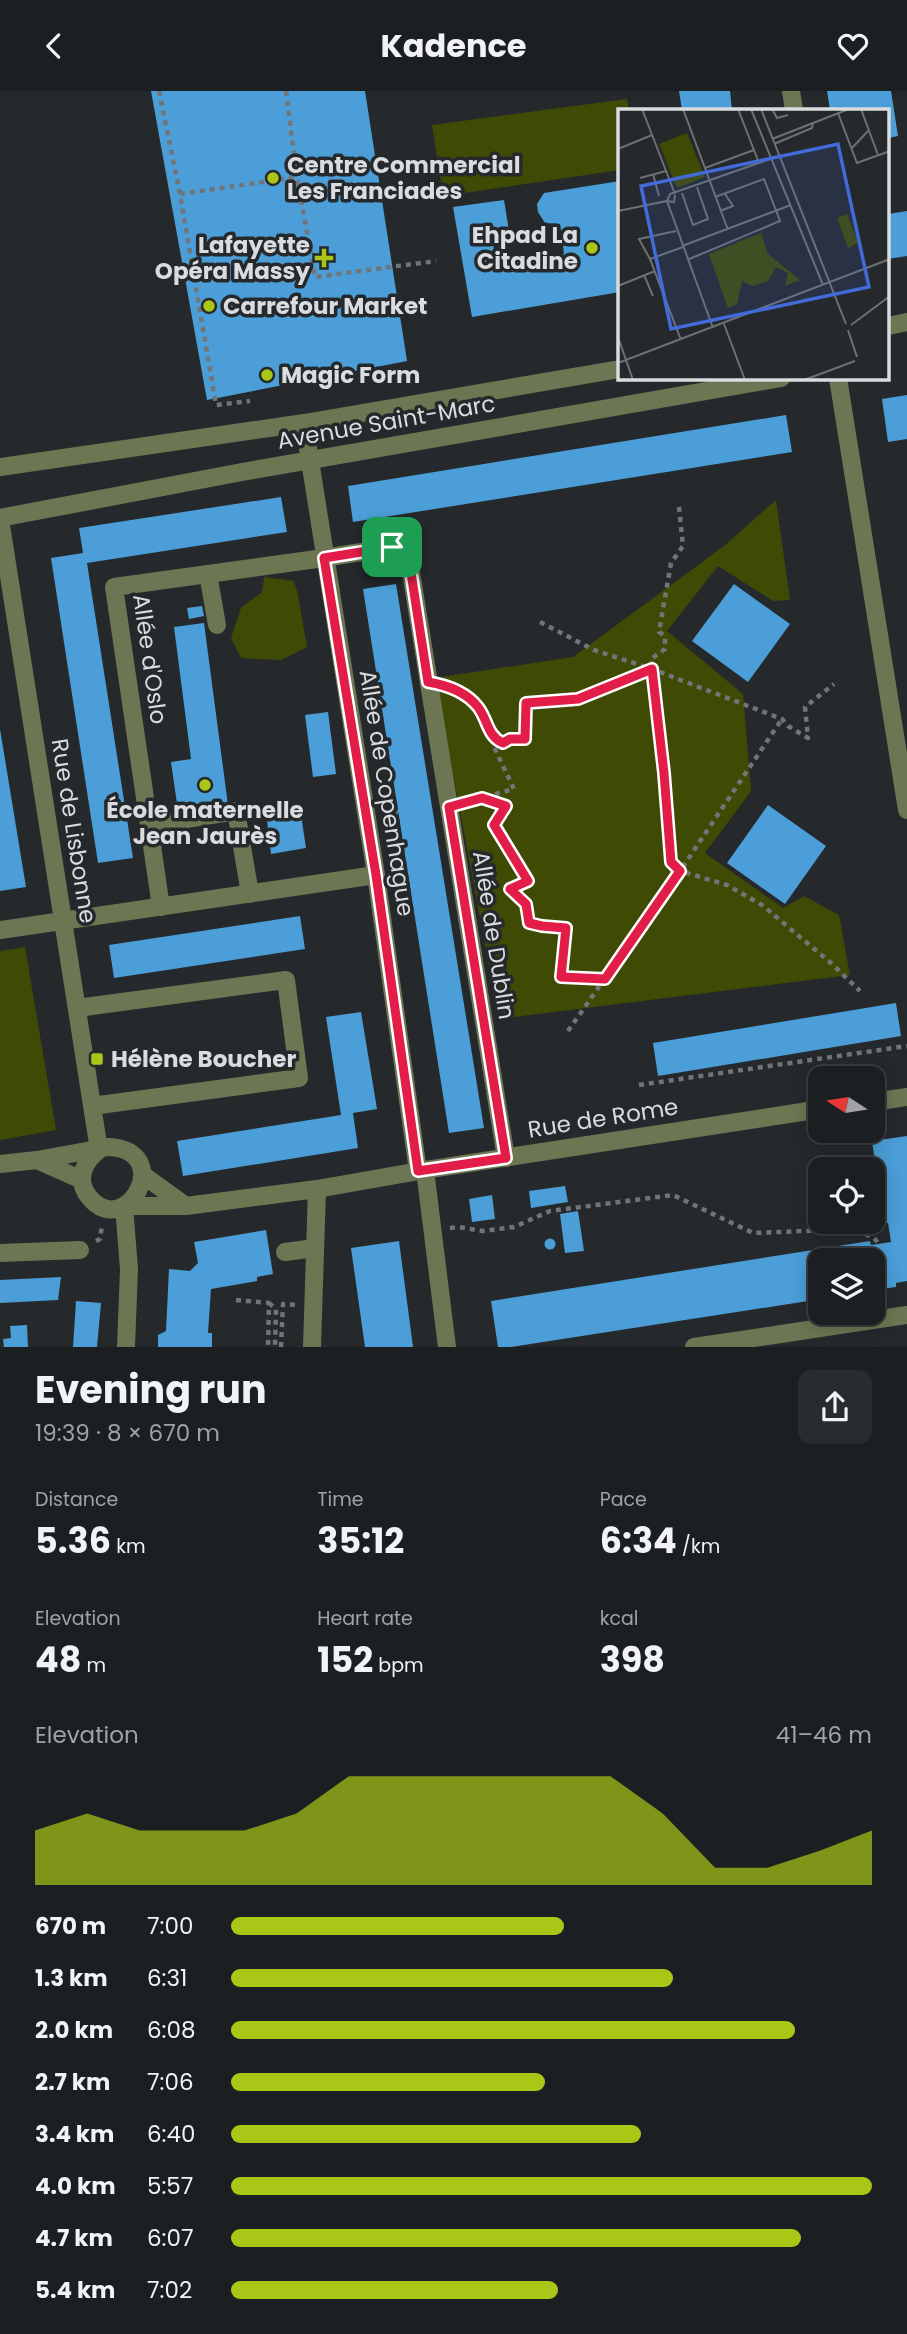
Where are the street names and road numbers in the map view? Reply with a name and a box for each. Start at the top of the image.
street label: Avenue Saint-Marc [274,387,498,457]
street label: Allée d'Oslo [125,592,175,726]
street label: Allée de Copenhague [352,667,422,919]
street label: Rue de Lisbonne [44,736,104,926]
street label: Allée de Dublin [465,849,523,1021]
street label: Rue de Rome [526,1090,680,1146]

